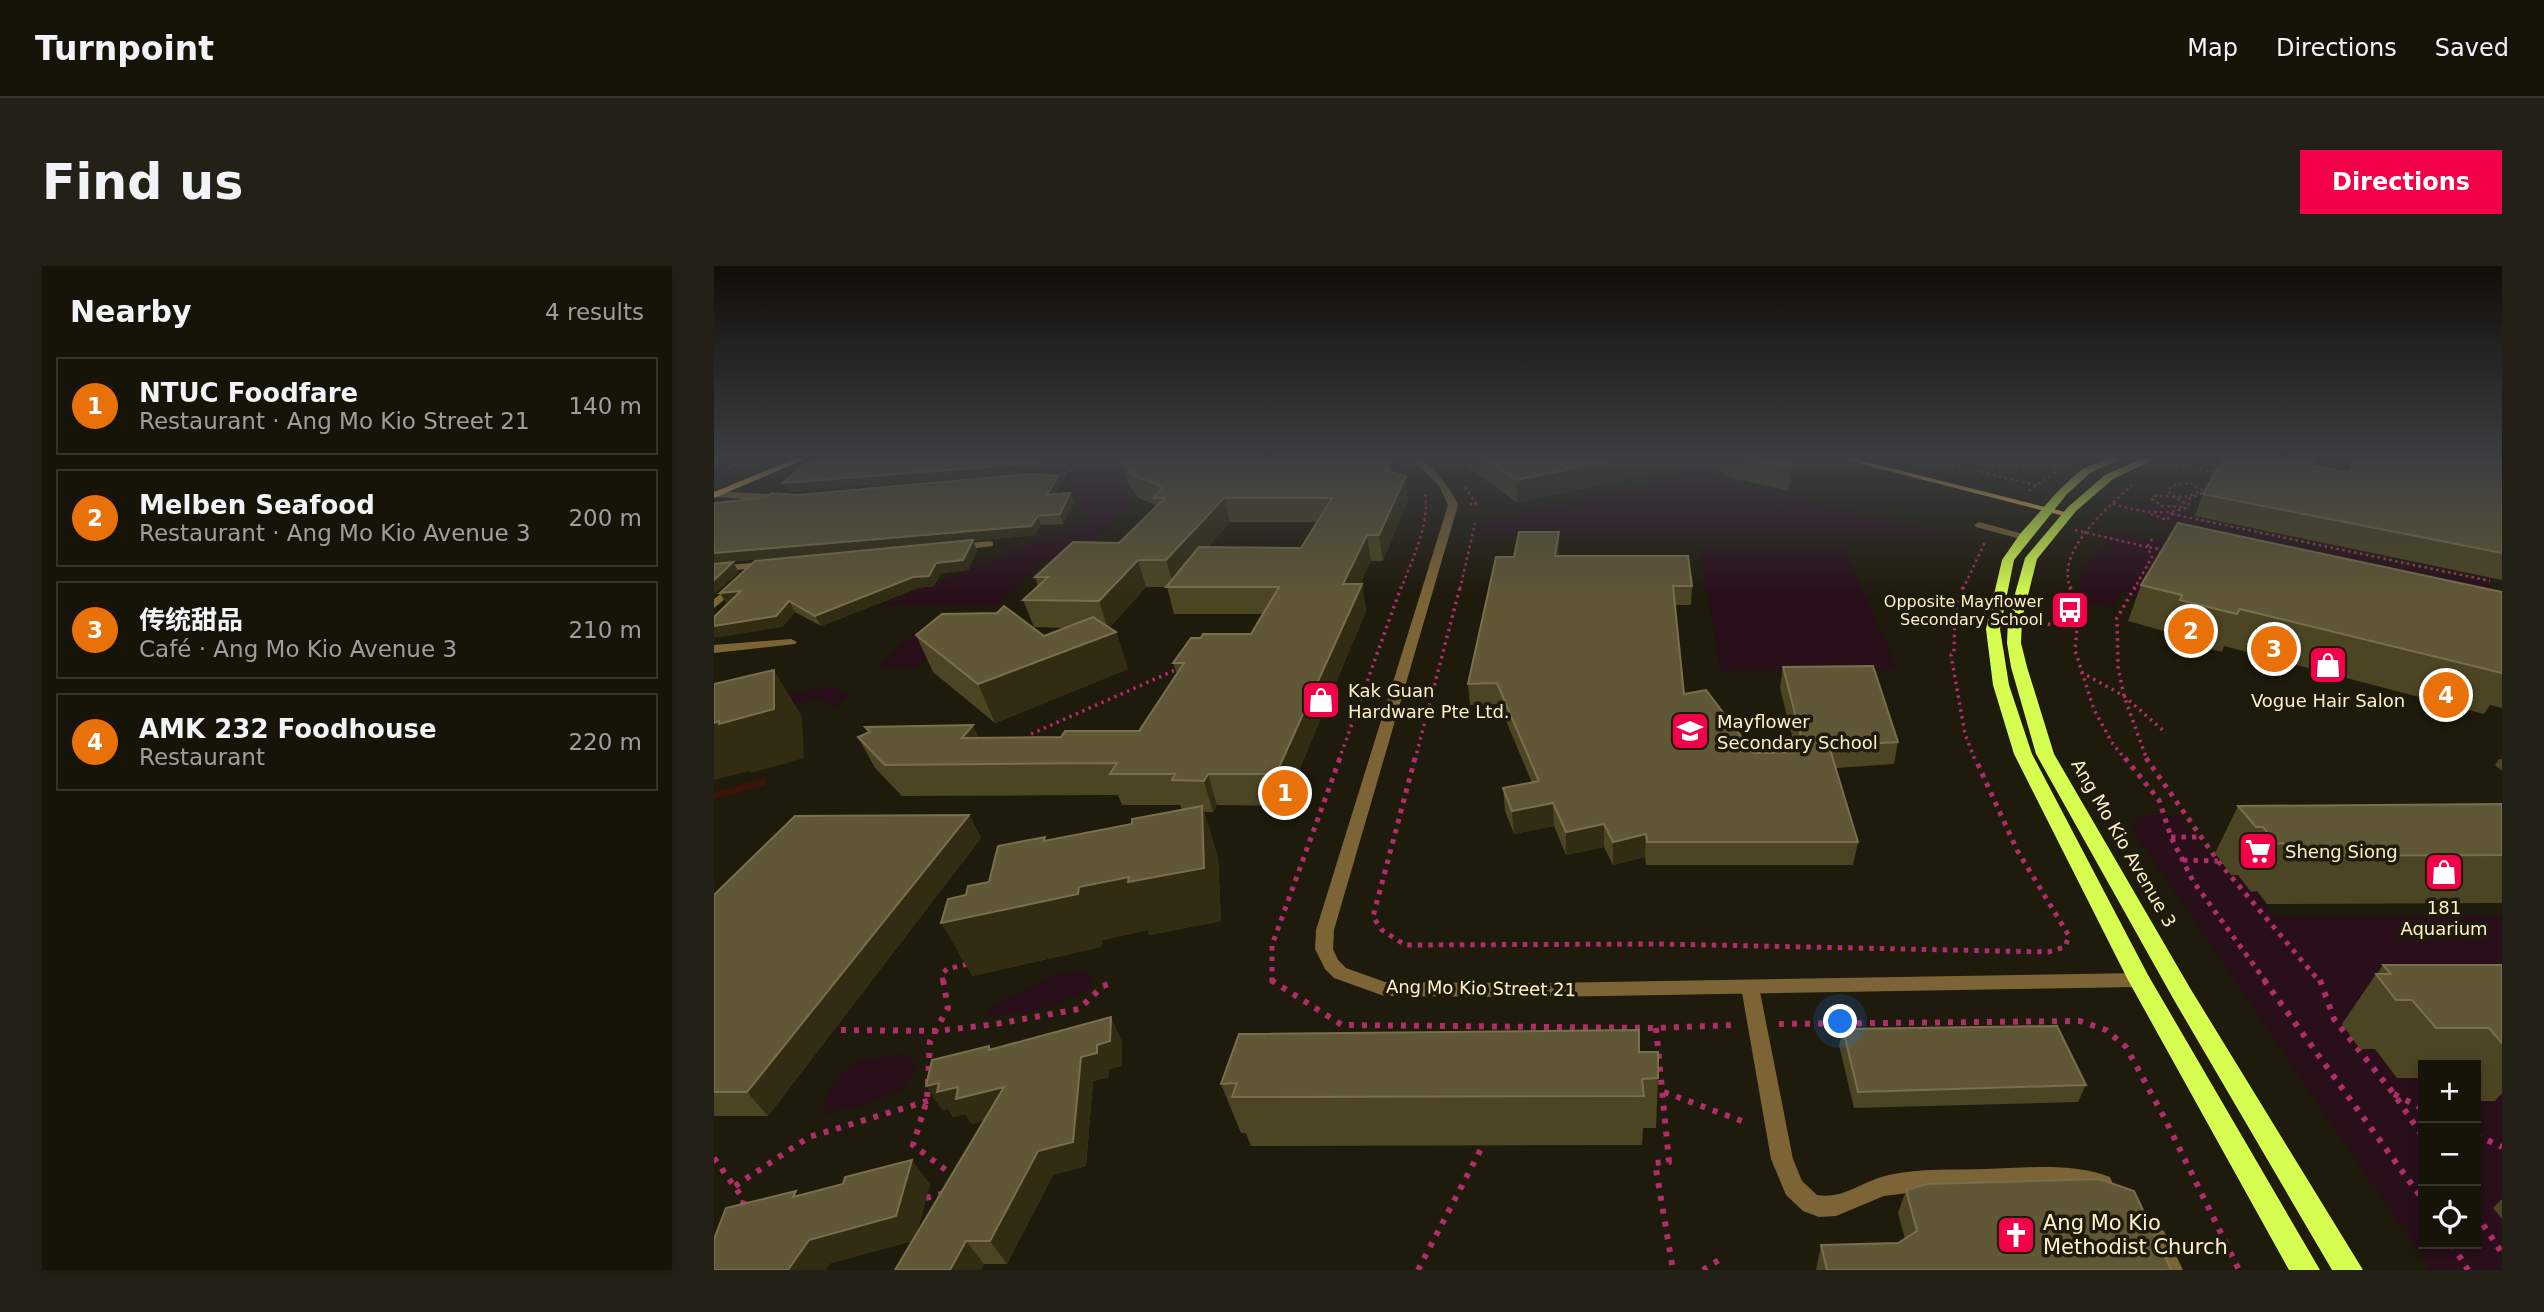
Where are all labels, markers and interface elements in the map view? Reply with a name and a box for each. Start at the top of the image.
text: Turnpoint [35,29,214,68]
text: Map [2187,34,2238,62]
text: Directions [2276,34,2397,62]
text: Saved [2435,34,2509,62]
button: Directions [2300,150,2502,214]
text: Find us [42,154,243,211]
text: Nearby [70,294,192,329]
text: 4 results [545,299,644,325]
text: NTUC Foodfare [139,378,358,408]
text: 1 [87,393,103,419]
text: 140 m [568,393,642,419]
text: Restaurant · Ang Mo Kio Street 21 [139,408,530,434]
text: Melben Seafood [139,490,375,520]
text: 2 [87,505,103,531]
text: 200 m [568,505,642,531]
text: Restaurant · Ang Mo Kio Avenue 3 [139,520,531,546]
bus stop icon: Opposite Mayflower Secondary School [2049,589,2091,631]
place label: Opposite Mayflower Secondary School [1884,592,2043,629]
text: 传统甜品 [139,605,243,635]
pin: 2 [2168,605,2214,657]
text: 3 [87,617,103,643]
text: 210 m [568,617,642,643]
pin: 3 [2251,623,2297,675]
text: Café · Ang Mo Kio Avenue 3 [139,636,457,662]
shop icon: Vogue Hair Salon [2307,644,2349,686]
pin: 4 [2423,669,2469,721]
shop icon: Kak Guan Hardware Pte Ltd. [1300,679,1342,721]
place label: Kak Guan Hardware Pte Ltd. [1348,680,1510,722]
place label: Vogue Hair Salon [2251,690,2405,711]
school or university icon: Mayflower Secondary School [1669,710,1711,752]
place label: Mayflower Secondary School [1717,711,1878,753]
text: AMK 232 Foodhouse [139,714,437,744]
text: 4 [87,729,103,755]
text: 220 m [568,729,642,755]
text: Restaurant [139,744,265,770]
street label: Ang Mo Kio Avenue 3 [2067,755,2181,931]
pin: 1 [1262,767,1308,819]
supermarket icon: Sheng Siong [2237,830,2279,872]
place label: Sheng Siong [2285,841,2398,862]
shop icon: 181 Aquarium [2423,851,2465,893]
place label: 181 Aquarium [2400,897,2488,939]
street label: Ang Mo Kio Street 21 [1386,976,1576,1000]
your location [1823,1004,1857,1038]
map controls [2418,1060,2481,1249]
button: + [2418,1060,2481,1123]
button: − [2418,1123,2481,1186]
button: locate [2418,1186,2481,1249]
place label: Ang Mo Kio Methodist Church [2043,1211,2228,1259]
church icon: Ang Mo Kio Methodist Church [1995,1214,2037,1256]

